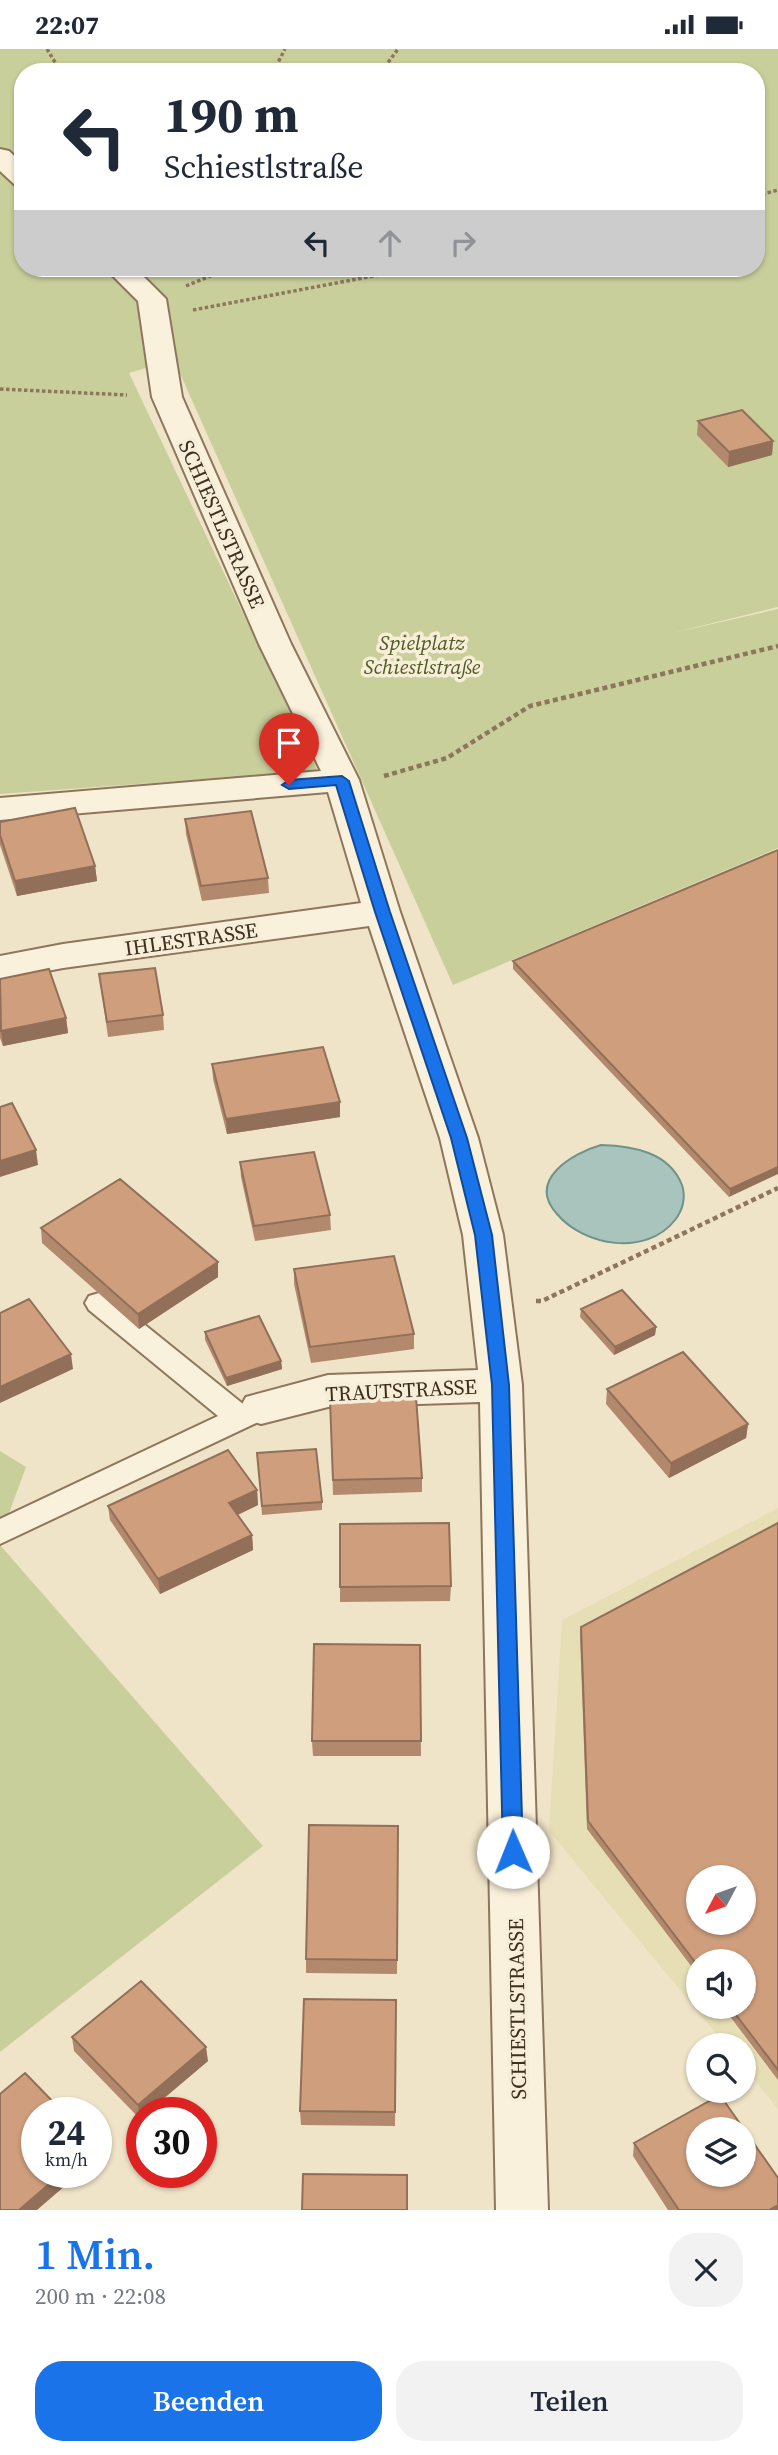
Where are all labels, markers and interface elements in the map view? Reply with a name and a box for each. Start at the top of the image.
text: 22:07 [35,7,99,43]
text: 190 m [164,81,299,148]
icon: left [49,91,140,182]
text: Schiestlstraße [164,145,364,189]
icon: left [298,224,336,262]
icon: ahead [371,224,409,262]
icon: right [444,224,482,262]
street label: SCHIESTLSTRASSE [172,435,272,613]
park label: Spielplatz Schiestlstraße [364,628,481,681]
pin [259,713,319,785]
icon: arrive [270,724,308,762]
street label: IHLESTRASSE [123,915,259,963]
street label: TRAUTSTRASSE [325,1372,477,1408]
position arrow [476,1815,550,1889]
north arrow [686,1865,756,1935]
map controls [686,1865,756,2187]
street label: SCHIESTLSTRASSE [501,1918,533,2100]
button: sound [686,1949,756,2019]
button: search [686,2033,756,2103]
speed limit sign: 30 [126,2097,217,2188]
text: 24 [48,2109,85,2157]
button: layers [686,2117,756,2187]
text: km/h [45,2147,88,2172]
text: 1 Min. [35,2225,155,2283]
button: close [669,2233,743,2307]
text: 200 m · 22:08 [35,2280,166,2312]
button: Beenden [35,2361,382,2441]
button: Teilen [396,2361,743,2441]

